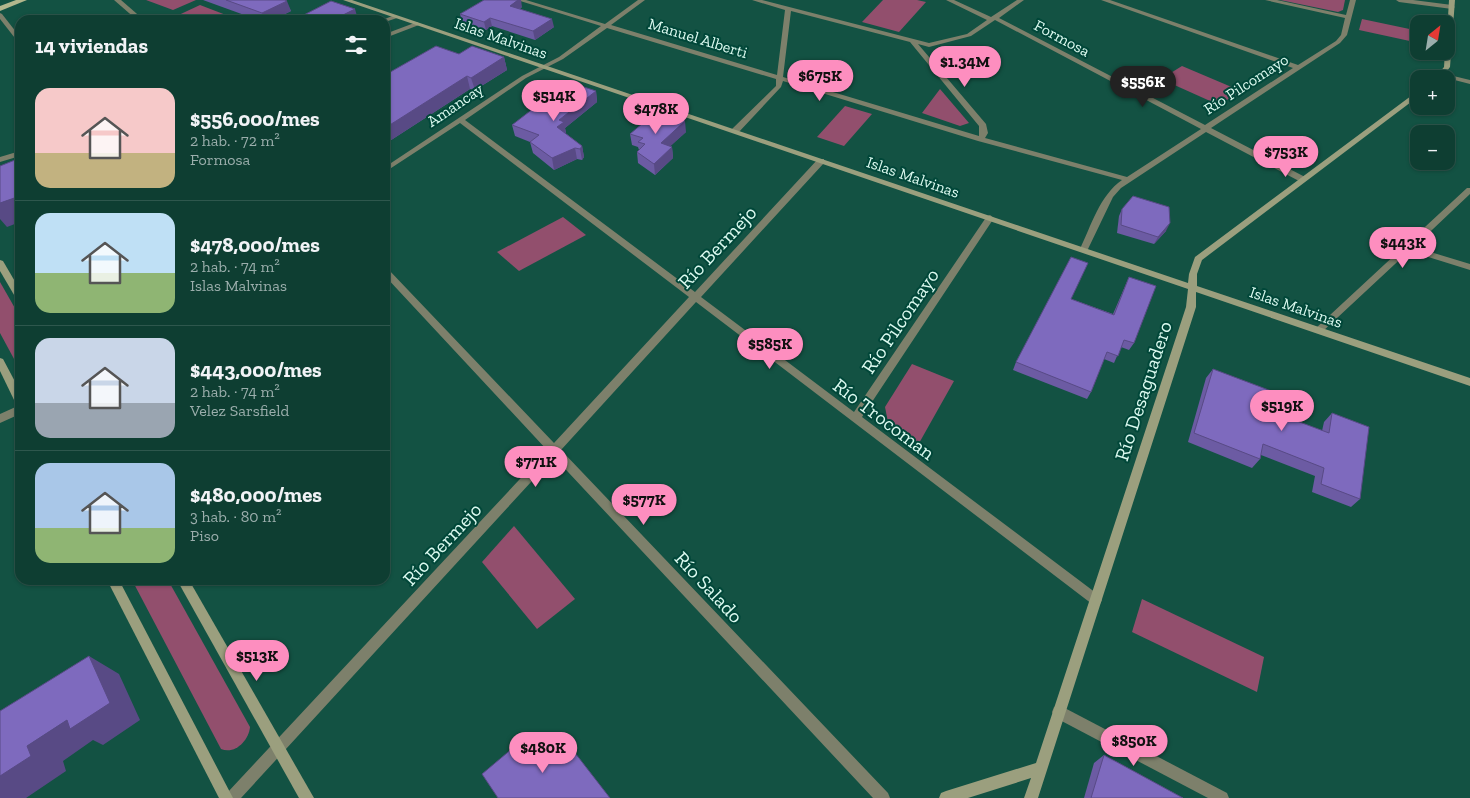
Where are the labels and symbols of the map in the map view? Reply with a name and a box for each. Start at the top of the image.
street label: Islas Malvinas [452,13,550,63]
street label: Manuel Alberti [646,14,750,62]
street label: Formosa [1031,15,1093,61]
north arrow [1410,15,1455,60]
pin: $1.34M [924,46,1006,88]
street label: Río Pilcomayo [1200,50,1292,118]
pin: $675K [785,59,855,102]
pin: $556K [1108,66,1178,108]
street label: Amancay [423,79,488,131]
pin: $514K [519,80,589,122]
pin: $478K [621,92,691,135]
pin: $753K [1251,136,1321,178]
street label: Islas Malvinas [864,152,962,202]
street label: Río Bermejo [673,201,761,293]
pin: $443K [1368,226,1438,269]
street label: Río Pilcomayo [856,264,944,378]
street label: Islas Malvinas [1247,282,1345,332]
street label: Río Desaguadero [1109,318,1177,464]
pin: $585K [735,328,805,370]
street label: Río Trocoman [828,373,940,465]
pin: $519K [1247,390,1317,432]
pin: $771K [501,446,571,488]
pin: $577K [609,484,679,526]
street label: Río Bermejo [398,498,486,590]
street label: Río Salado [670,546,748,628]
pin: $513K [222,640,292,682]
pin: $850K [1099,724,1169,767]
pin: $480K [508,732,578,774]

